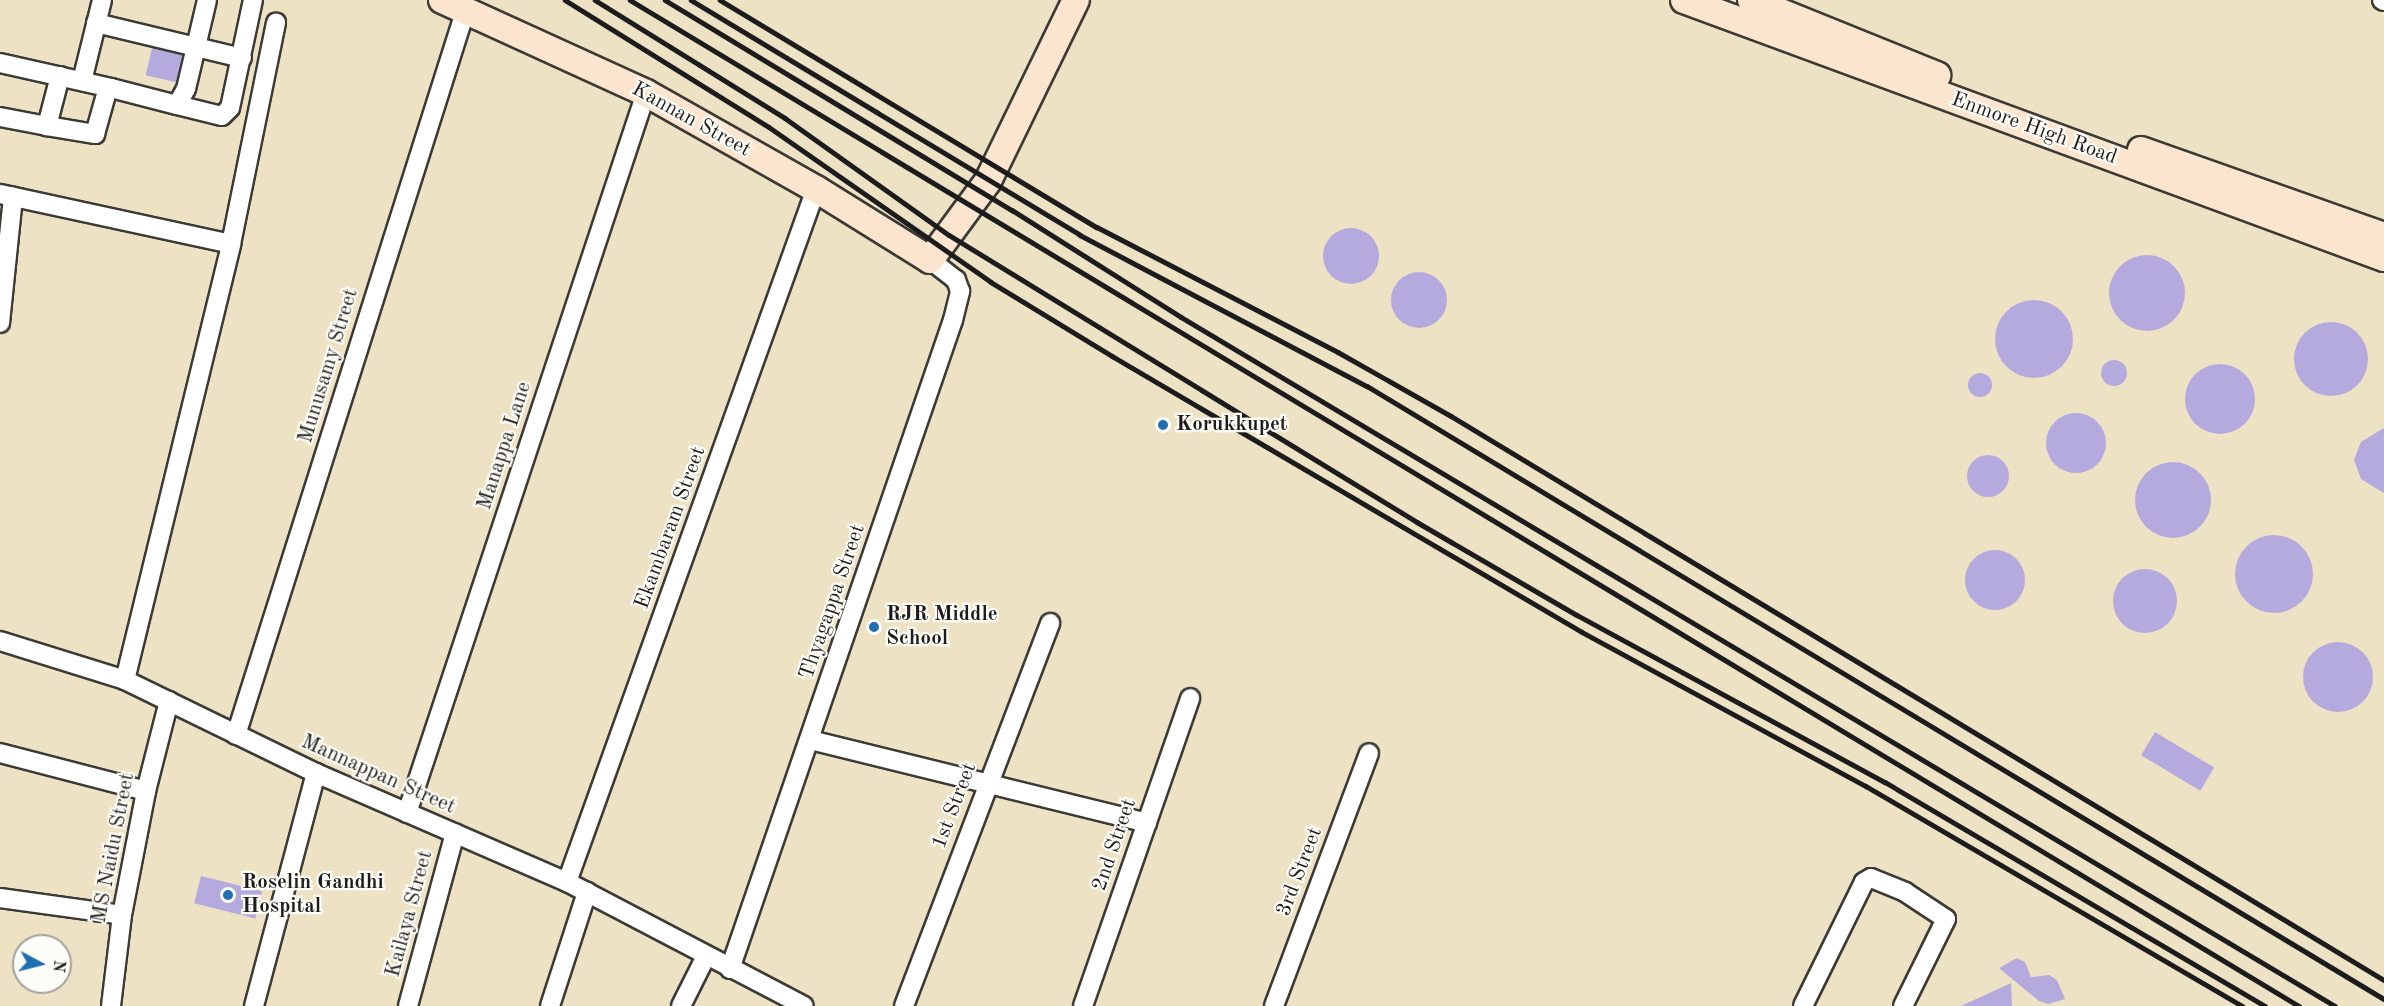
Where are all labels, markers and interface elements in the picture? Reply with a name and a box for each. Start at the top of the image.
street label: Kannan Street [627,77,755,163]
street label: Enmore High Road [1948,87,2120,171]
street label: Munusamy Street [294,286,364,446]
street label: Manappa Lane [472,379,538,513]
place label: Korukkupet [1176,412,1287,438]
marker: Korukkupet [1154,416,1172,434]
street label: Ekambaram Street [630,443,712,613]
street label: Thyagappa Street [795,521,871,683]
place label: RJR Middle School [886,602,998,652]
marker: RJR Middle School [867,620,881,634]
street label: Mannappan Street [297,730,459,820]
street label: 1st Street [927,759,983,853]
street label: MS Naidu Street [87,771,141,925]
street label: 2nd Street [1087,796,1143,894]
street label: 3rd Street [1272,824,1328,920]
street label: Kailaya Street [381,848,439,980]
place label: Roselin Gandhi Hospital [242,870,384,920]
marker: Roselin Gandhi Hospital [219,886,237,904]
north arrow [12,934,72,994]
text: N [49,959,67,973]

